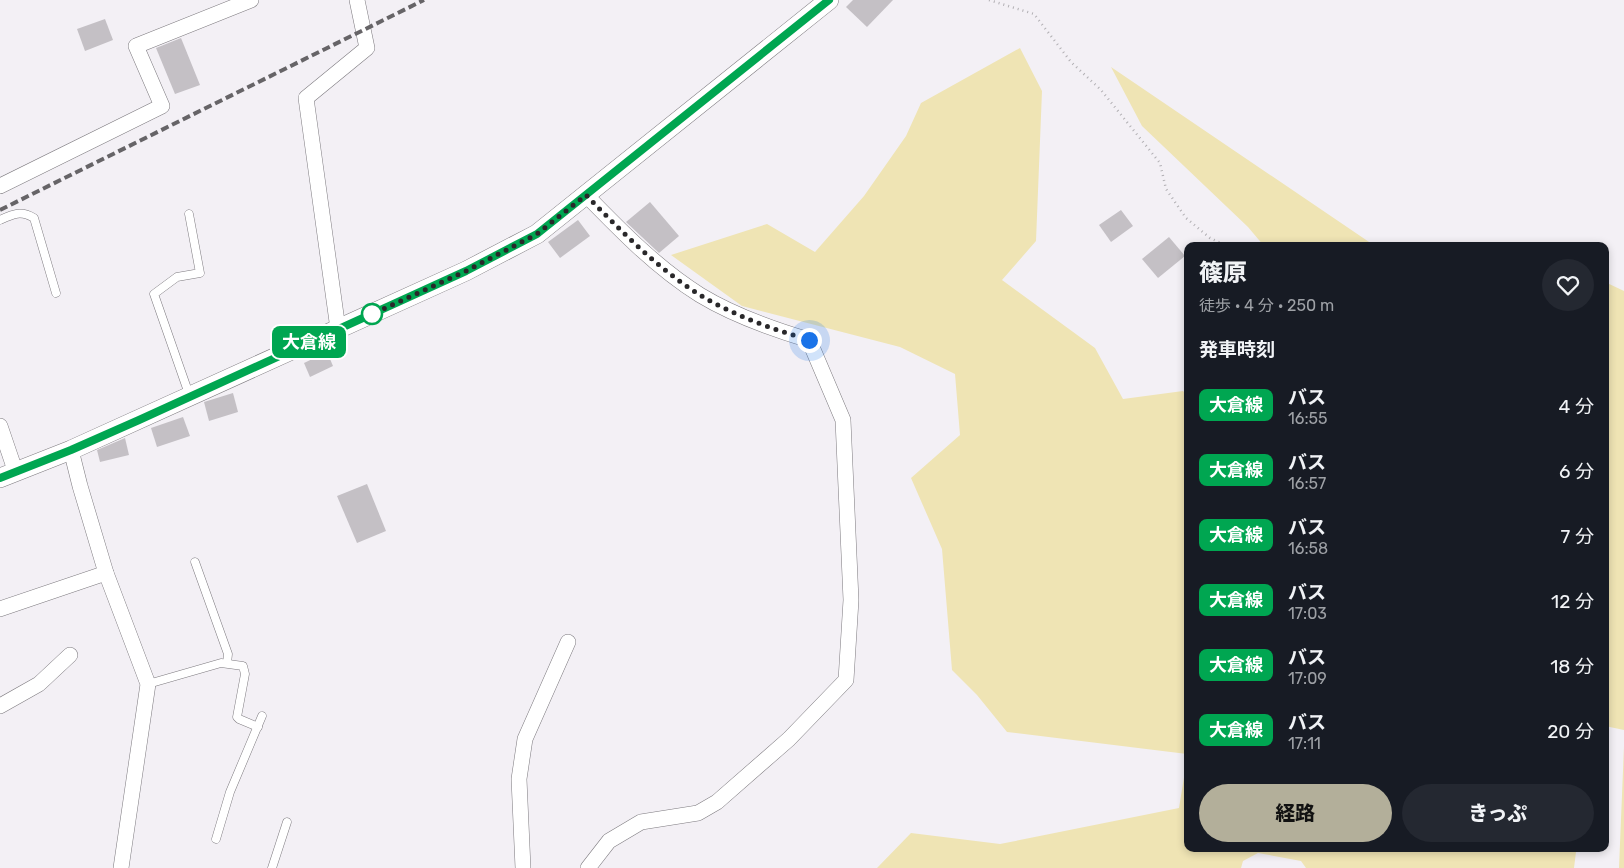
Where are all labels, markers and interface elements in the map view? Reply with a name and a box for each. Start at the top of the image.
text: 篠原 [1199,259,1247,287]
button: heart [1542,259,1594,311]
text: 徒歩 · 4 分 · 250 m [1199,296,1334,315]
unlabelled marker [361,303,383,325]
line badge: 大倉線 [280,326,338,358]
your location [797,328,822,353]
text: 大倉線 [282,331,336,353]
text: 発車時刻 [1199,338,1275,361]
text: バス [1288,386,1326,409]
text: 大倉線 [1209,394,1263,416]
text: 4 分 [1559,395,1594,418]
text: 16:55 [1288,409,1328,428]
text: バス [1288,451,1326,474]
text: 大倉線 [1209,459,1263,481]
text: 6 分 [1559,460,1594,483]
text: 16:57 [1288,474,1326,493]
text: バス [1288,516,1326,539]
text: 大倉線 [1209,524,1263,546]
text: 7 分 [1561,525,1594,548]
text: 16:58 [1288,539,1328,558]
text: バス [1288,581,1326,604]
text: 大倉線 [1209,589,1263,611]
text: 12 分 [1551,590,1594,613]
text: 17:03 [1288,604,1327,623]
text: バス [1288,646,1326,669]
text: 大倉線 [1209,654,1263,676]
text: 18 分 [1550,655,1594,678]
text: 17:09 [1288,669,1327,688]
text: バス [1288,711,1326,734]
text: 大倉線 [1209,719,1263,741]
text: 20 分 [1547,720,1594,743]
text: 17:11 [1288,734,1321,753]
button: 経路 [1199,784,1392,842]
button: きっぷ [1402,784,1594,842]

